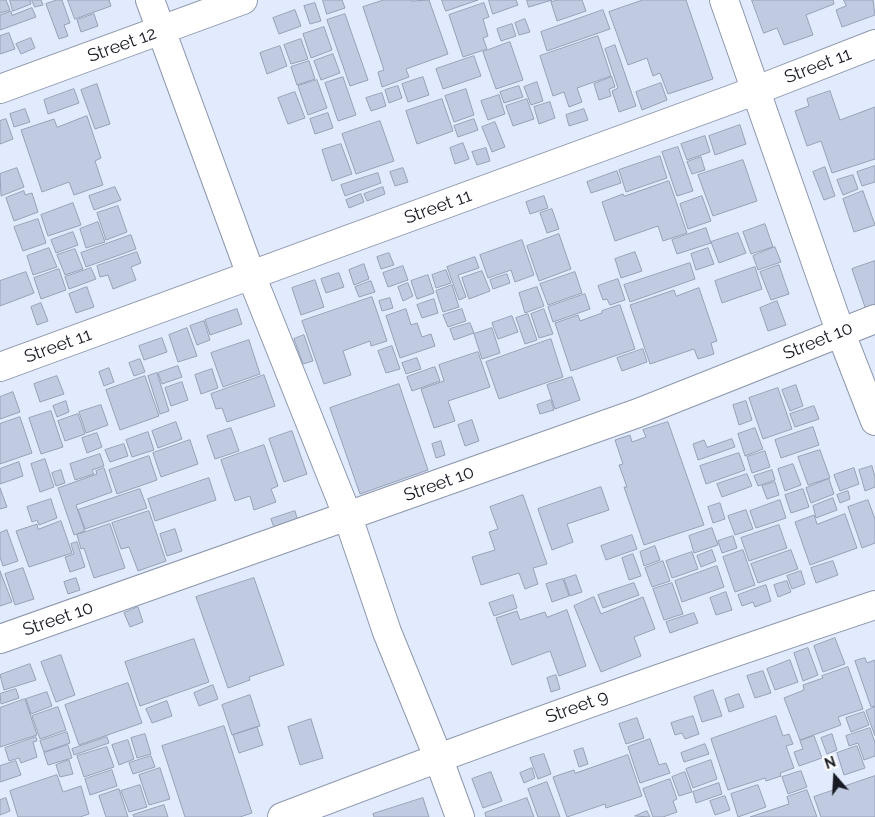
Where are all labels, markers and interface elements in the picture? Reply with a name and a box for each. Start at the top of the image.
street label: Street 12 [85,23,159,67]
street label: Street 11 [782,43,854,89]
street label: Street 11 [401,185,475,229]
street label: Street 10 [780,317,856,365]
street label: Street 11 [21,324,95,368]
street label: Street 10 [401,461,477,507]
street label: Street 10 [20,597,96,641]
street label: Street 9 [543,686,611,728]
north arrow [810,752,860,802]
text: N [822,754,838,772]

